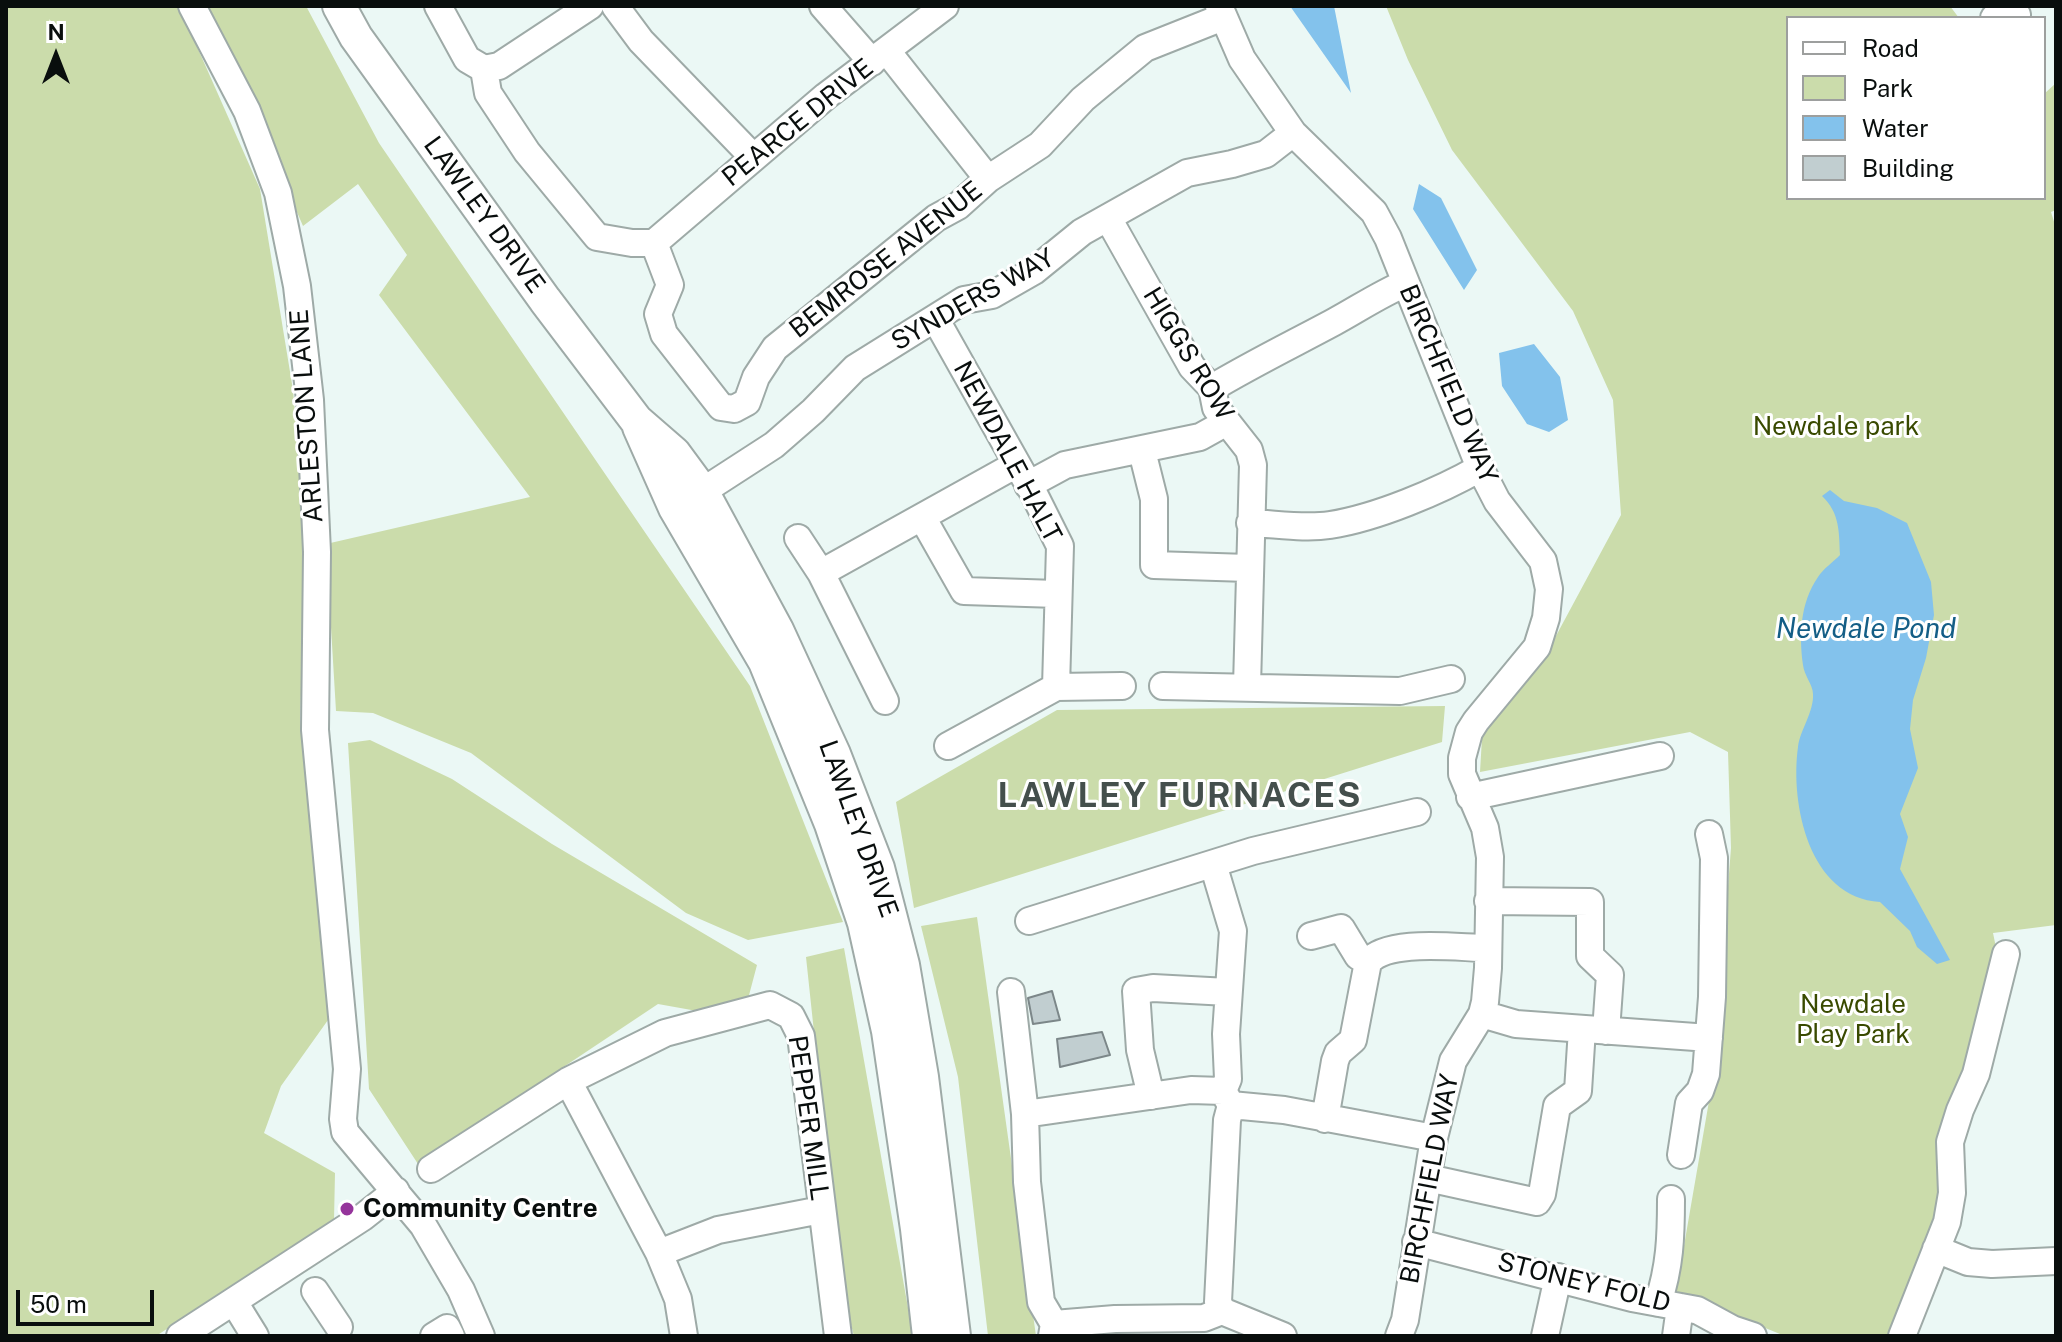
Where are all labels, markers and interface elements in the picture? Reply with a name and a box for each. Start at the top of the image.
north arrow [16,16,96,96]
legend [1786,16,2046,200]
text: N [47,19,65,45]
text: Road [1862,34,1919,62]
street label: PEARCE DRIVE [716,53,880,193]
text: Park [1862,74,1913,102]
text: Water [1862,114,1929,142]
street label: LAWLEY DRIVE [417,131,551,299]
text: Building [1862,154,1954,182]
street label: BEMROSE AVENUE [783,175,989,345]
street label: SYNDERS WAY [886,242,1060,358]
street label: BIRCHFIELD WAY [1392,280,1504,488]
street label: HIGGS ROW [1136,282,1240,426]
street label: ARLESTON LANE [284,308,330,524]
street label: NEWDALE HALT [946,356,1068,548]
park label: Newdale park [1753,411,1919,443]
water label: Newdale Pond [1776,612,1956,646]
street label: LAWLEY DRIVE [812,736,904,922]
district label: LAWLEY FURNACES [997,777,1363,817]
park label: Newdale Play Park [1796,989,1910,1050]
street label: PEPPER MILL [781,1033,835,1203]
street label: BIRCHFIELD WAY [1394,1072,1466,1286]
place label: Community Centre [363,1193,598,1225]
marker: Community Centre [338,1200,356,1218]
street label: STONEY FOLD [1494,1246,1674,1320]
scale bar [20,1274,158,1324]
text: 50 m [30,1290,87,1318]

